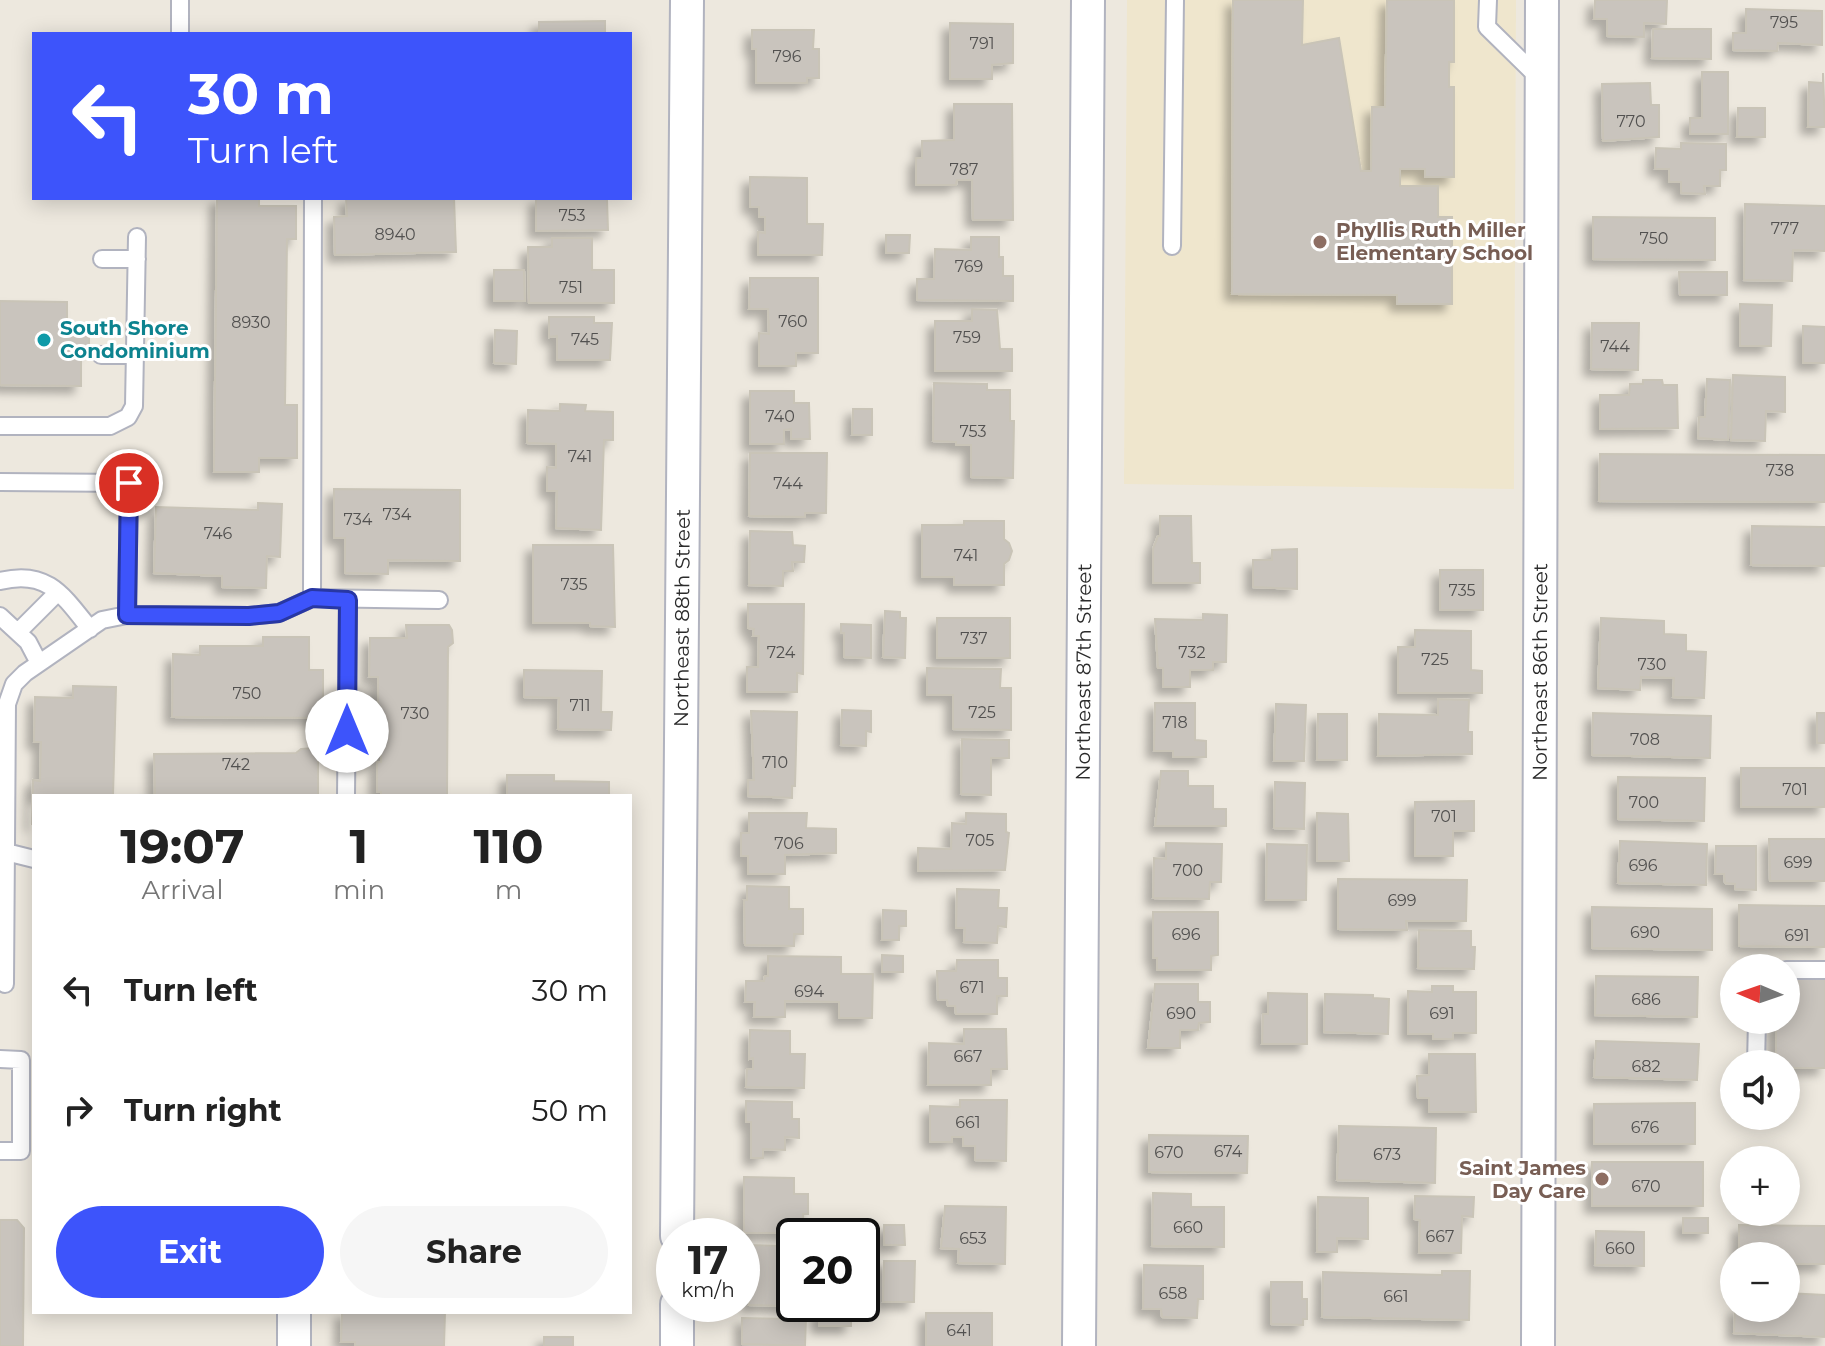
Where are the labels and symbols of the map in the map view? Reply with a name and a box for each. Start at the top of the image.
house number: 795 [1770,13,1798,32]
house number: 791 [970,34,994,53]
house number: 796 [773,47,802,66]
house number: 770 [1616,112,1646,131]
house number: 787 [950,160,978,179]
house number: 753 [558,206,586,225]
place label: Phyllis Ruth Miller Elementary School [1336,218,1533,265]
house number: 777 [1771,219,1799,238]
house number: 8940 [374,225,416,244]
house number: 750 [1640,229,1668,248]
marker: Phyllis Ruth Miller Elementary School [1311,233,1329,251]
house number: 769 [955,257,983,276]
house number: 751 [559,278,583,297]
house number: 760 [778,312,808,331]
house number: 8930 [231,313,271,332]
place label: South Shore Condominium [60,316,210,363]
house number: 759 [953,328,981,347]
house number: 745 [571,330,599,349]
marker: South Shore Condominium [35,331,53,349]
house number: 744 [1600,337,1630,356]
house number: 740 [765,407,795,426]
house number: 753 [959,422,987,441]
house number: 741 [568,447,592,466]
pin [95,449,163,517]
house number: 738 [1766,461,1794,480]
house number: 744 [773,474,803,493]
house number: 734 [383,505,412,524]
street label: Northeast 88th Street [669,509,695,727]
house number: 734 [344,510,373,529]
house number: 746 [204,524,233,543]
house number: 741 [954,546,978,565]
street label: Northeast 87th Street [1071,563,1096,781]
street label: Northeast 86th Street [1528,563,1552,781]
house number: 735 [560,575,588,594]
house number: 735 [1448,581,1476,600]
house number: 737 [960,629,988,648]
house number: 724 [767,643,796,662]
house number: 732 [1178,643,1206,662]
house number: 725 [1421,650,1449,669]
house number: 730 [1638,655,1666,674]
house number: 750 [233,684,261,703]
position arrow [305,689,389,773]
house number: 711 [569,696,591,715]
house number: 725 [968,703,996,722]
house number: 730 [401,704,429,723]
house number: 718 [1162,713,1188,732]
house number: 708 [1630,730,1660,749]
house number: 710 [762,753,788,772]
house number: 742 [222,755,250,774]
house number: 701 [1782,780,1808,799]
house number: 700 [1629,793,1659,812]
house number: 701 [1431,807,1457,826]
house number: 705 [966,831,994,850]
house number: 706 [774,834,804,853]
house number: 699 [1783,853,1813,872]
house number: 696 [1628,856,1658,875]
house number: 700 [1173,861,1203,880]
house number: 699 [1387,891,1417,910]
house number: 690 [1630,923,1660,942]
house number: 696 [1171,925,1201,944]
house number: 691 [1784,926,1810,945]
north arrow [1720,954,1800,1034]
house number: 671 [960,978,984,997]
house number: 694 [794,982,824,1001]
house number: 686 [1631,990,1661,1009]
house number: 690 [1166,1004,1196,1023]
house number: 691 [1429,1004,1455,1023]
house number: 667 [954,1047,982,1066]
house number: 682 [1631,1057,1661,1076]
house number: 661 [955,1113,981,1132]
house number: 676 [1631,1118,1659,1137]
house number: 674 [1214,1142,1243,1161]
house number: 670 [1154,1143,1184,1162]
house number: 673 [1373,1145,1401,1164]
place label: Saint James Day Care [1459,1156,1586,1203]
marker: Saint James Day Care [1593,1170,1611,1188]
house number: 670 [1631,1177,1661,1196]
speed limit sign: 20 [776,1218,880,1322]
house number: 660 [1173,1218,1203,1237]
house number: 667 [1426,1227,1454,1246]
house number: 653 [959,1229,987,1248]
house number: 660 [1605,1239,1635,1258]
house number: 658 [1158,1284,1188,1303]
house number: 661 [1383,1287,1409,1306]
house number: 641 [946,1321,972,1340]

